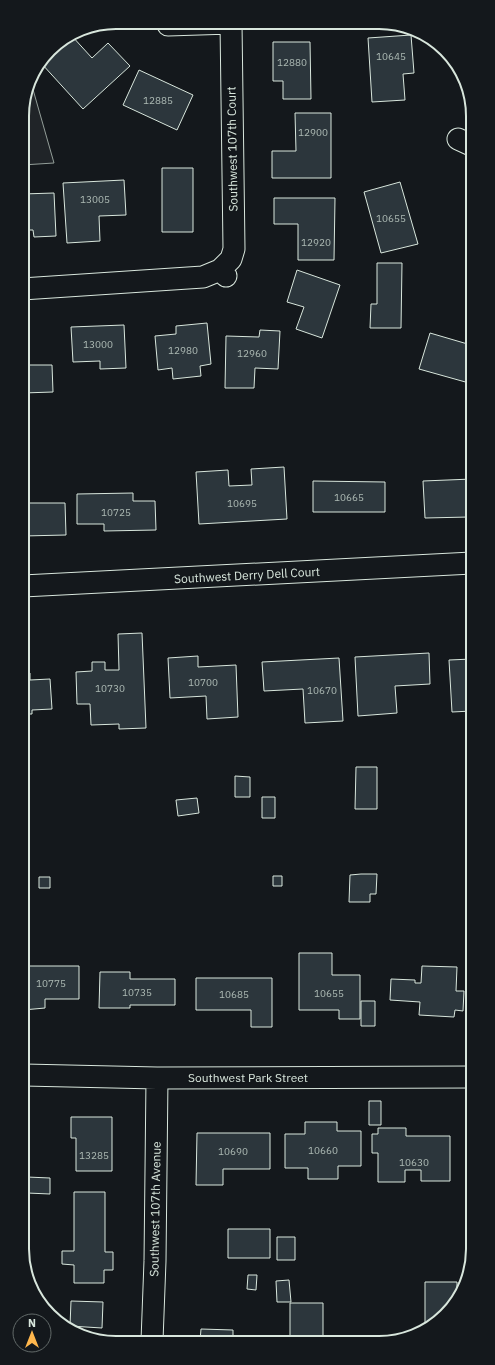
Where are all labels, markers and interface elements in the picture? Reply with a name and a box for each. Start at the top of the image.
house number: 10645 [376,50,406,63]
house number: 12880 [277,56,307,69]
street label: Southwest 107th Court [223,86,241,212]
house number: 12885 [143,94,173,107]
house number: 12900 [298,126,328,139]
house number: 13005 [80,193,110,206]
house number: 10655 [376,212,406,225]
house number: 12920 [301,236,331,249]
house number: 13000 [83,338,113,351]
house number: 12980 [168,344,198,357]
house number: 12960 [237,347,267,360]
house number: 10665 [334,491,364,504]
house number: 10695 [227,497,257,510]
house number: 10725 [101,506,131,519]
street label: Southwest Derry Dell Court [174,564,320,586]
house number: 10700 [188,676,218,689]
house number: 10730 [95,682,125,695]
house number: 10670 [307,684,337,697]
house number: 10775 [36,977,66,990]
house number: 10735 [122,986,152,999]
house number: 10655 [314,987,344,1000]
house number: 10685 [219,988,249,1001]
street label: Southwest Park Street [188,1070,308,1085]
street label: Southwest 107th Avenue [146,1141,164,1277]
house number: 10660 [308,1144,338,1157]
house number: 10690 [218,1145,248,1158]
house number: 13285 [79,1149,109,1162]
house number: 10630 [399,1156,429,1169]
north arrow [12,1313,52,1353]
text: N [28,1316,36,1330]

